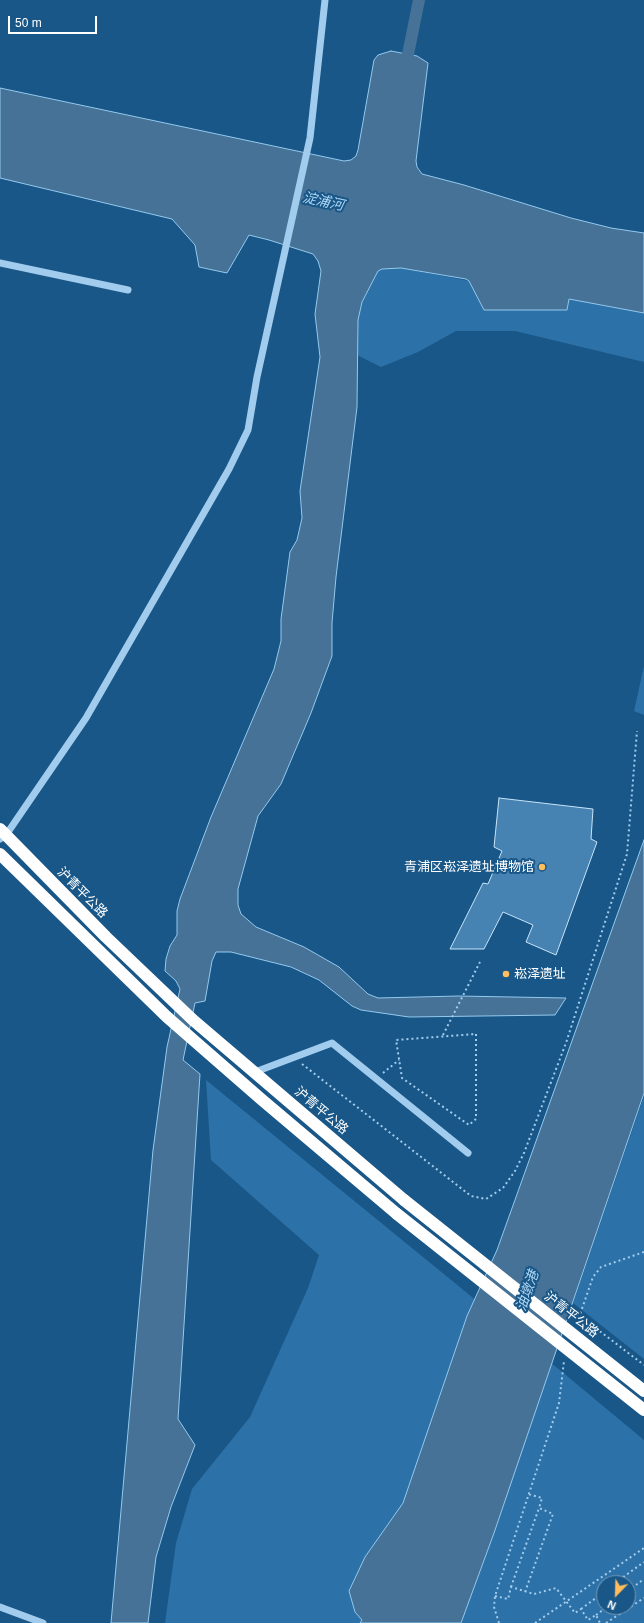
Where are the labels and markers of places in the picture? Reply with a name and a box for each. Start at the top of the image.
place label: 青浦区崧泽遗址博物馆 [404,859,534,875]
marker: 青浦区崧泽遗址博物馆 [537,862,547,872]
place label: 崧泽遗址 [514,966,566,982]
marker: 崧泽遗址 [501,969,511,979]

